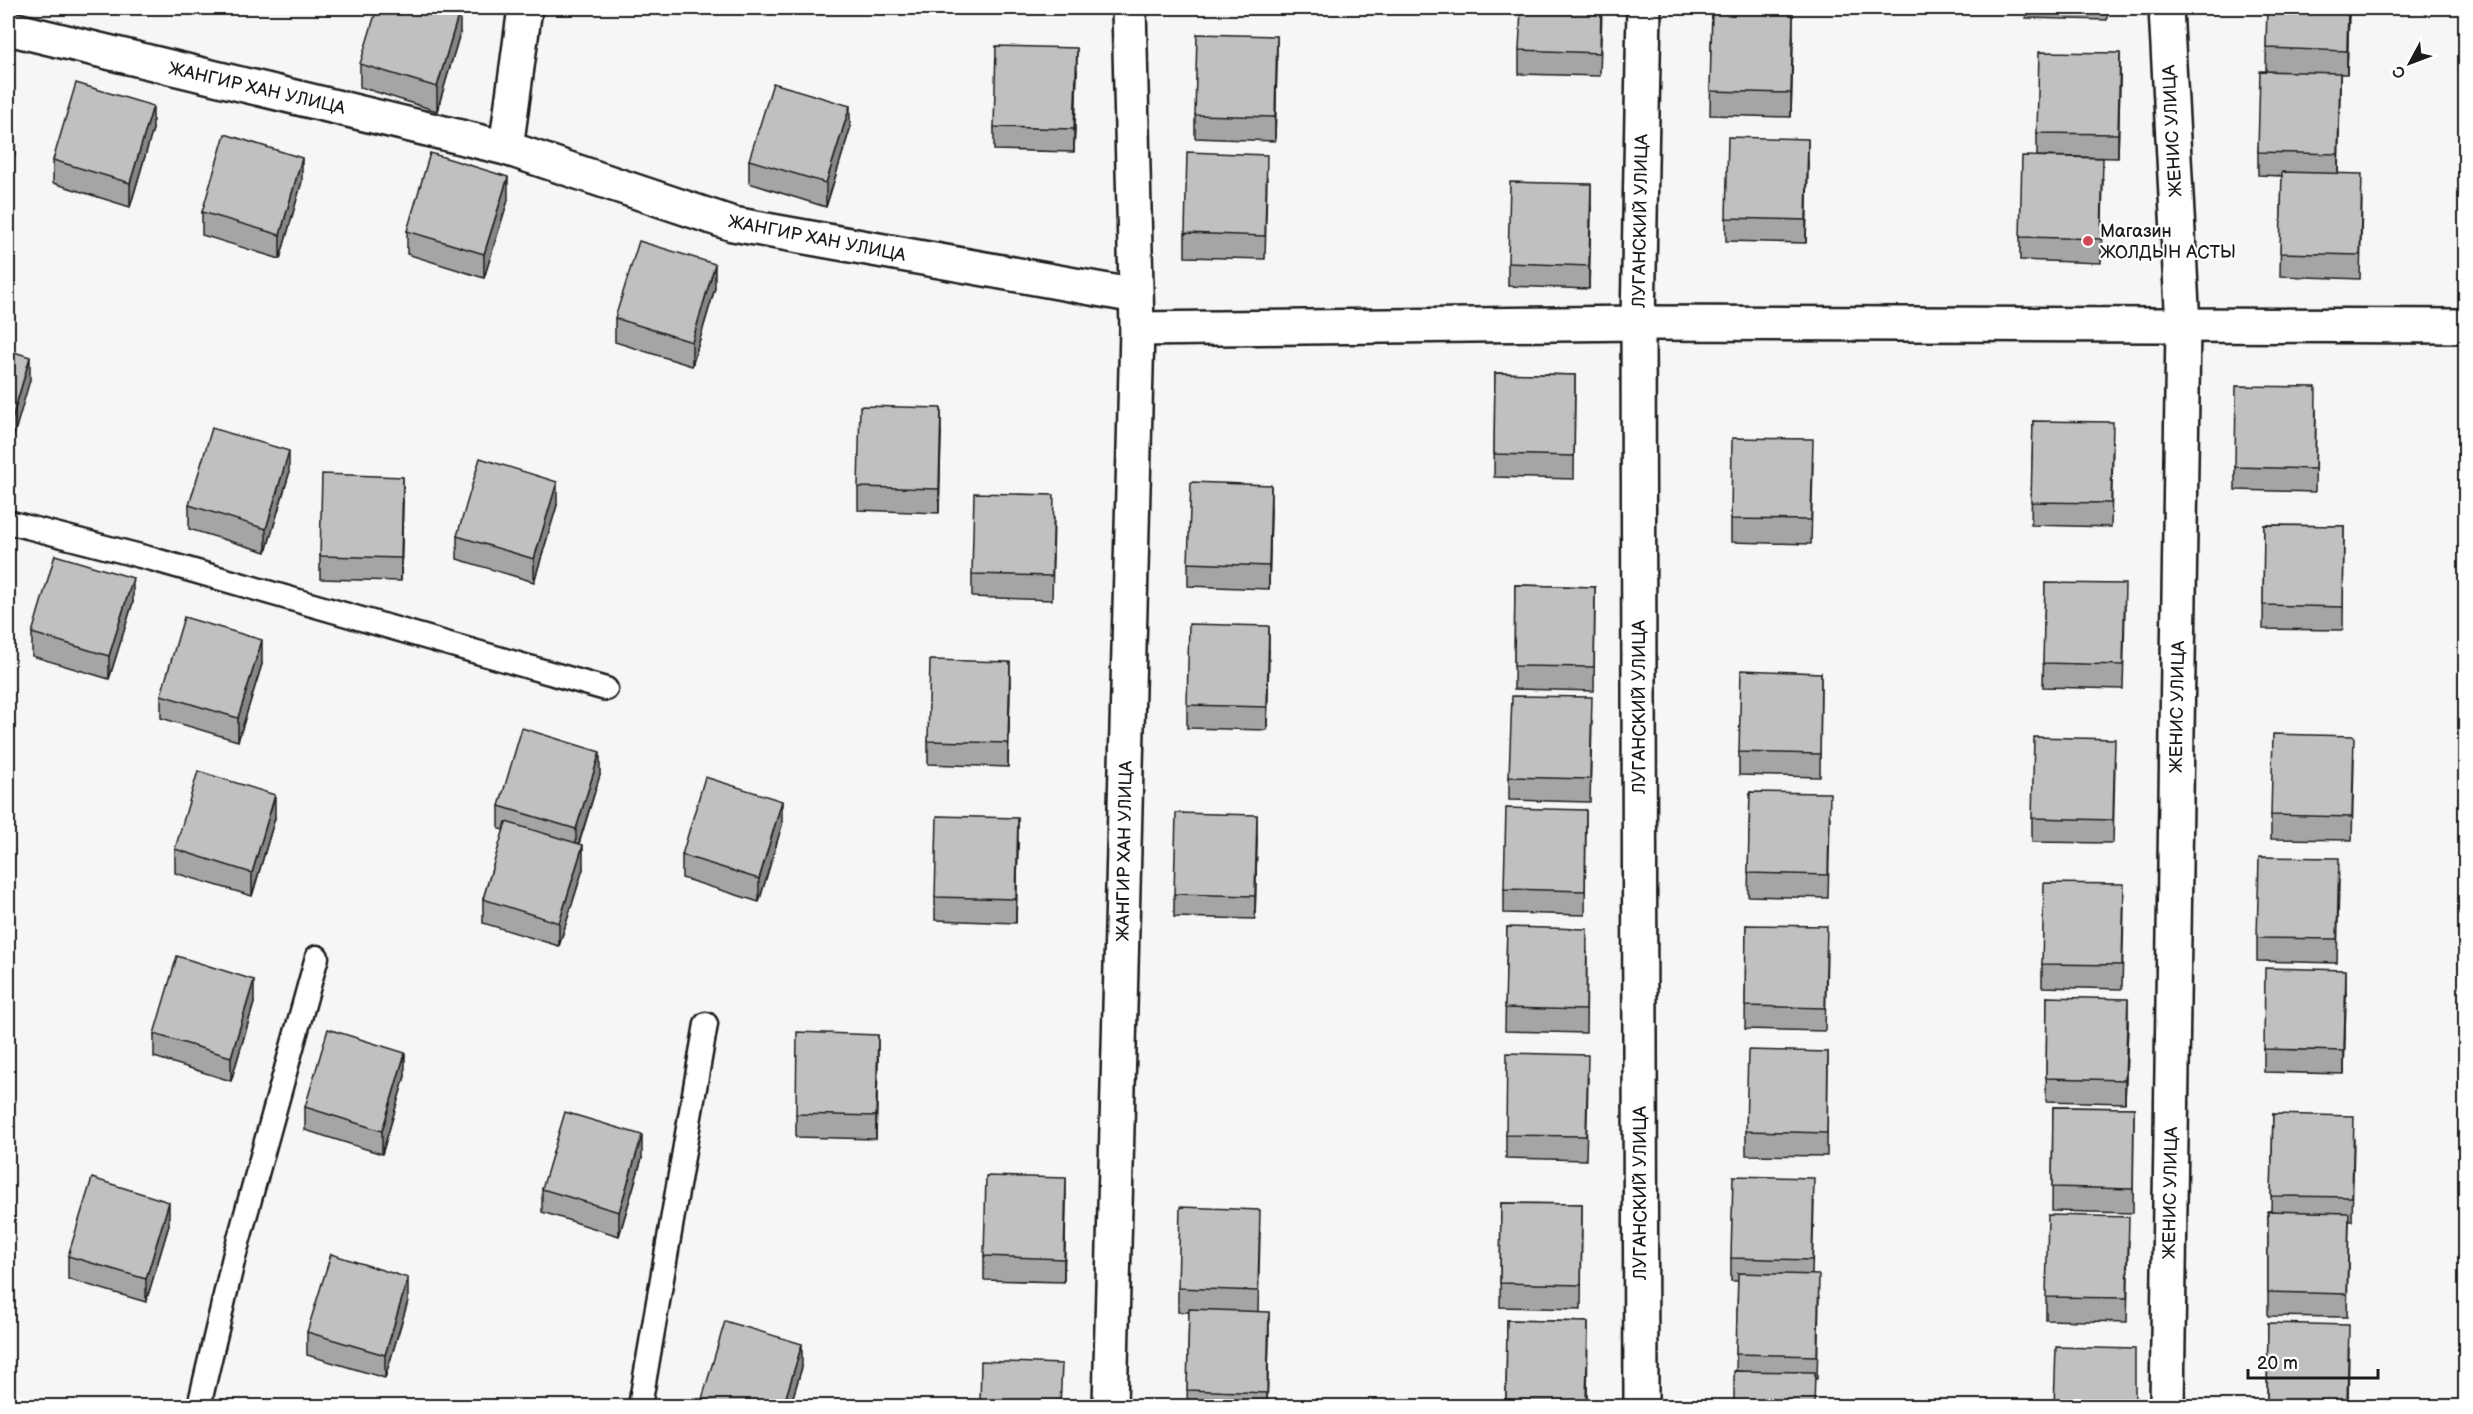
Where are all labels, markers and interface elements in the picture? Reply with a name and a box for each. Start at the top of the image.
north arrow [2380,33,2440,93]
street label: ЖАНГИР ХАН УЛИЦА [166,58,347,119]
text: С [2389,61,2411,82]
street label: ЖЕНИС УЛИЦА [2159,64,2186,198]
street label: ЛУГАНСКИЙ УЛИЦА [1628,134,1653,309]
street label: ЖАНГИР ХАН УЛИЦА [726,211,908,266]
place label: Магазин ЖОЛДЫН АСТЫ [2100,221,2236,263]
marker: Магазин ЖОЛДЫН АСТЫ [2081,234,2095,248]
street label: ЛУГАНСКИЙ УЛИЦА [1629,620,1650,795]
street label: ЖЕНИС УЛИЦА [2166,641,2189,773]
street label: ЖАНГИР ХАН УЛИЦА [1112,760,1137,942]
street label: ЛУГАНСКИЙ УЛИЦА [1630,1106,1651,1281]
street label: ЖЕНИС УЛИЦА [2159,1127,2182,1259]
scale bar [2248,1342,2378,1380]
text: 20 m [2257,1353,2298,1374]

